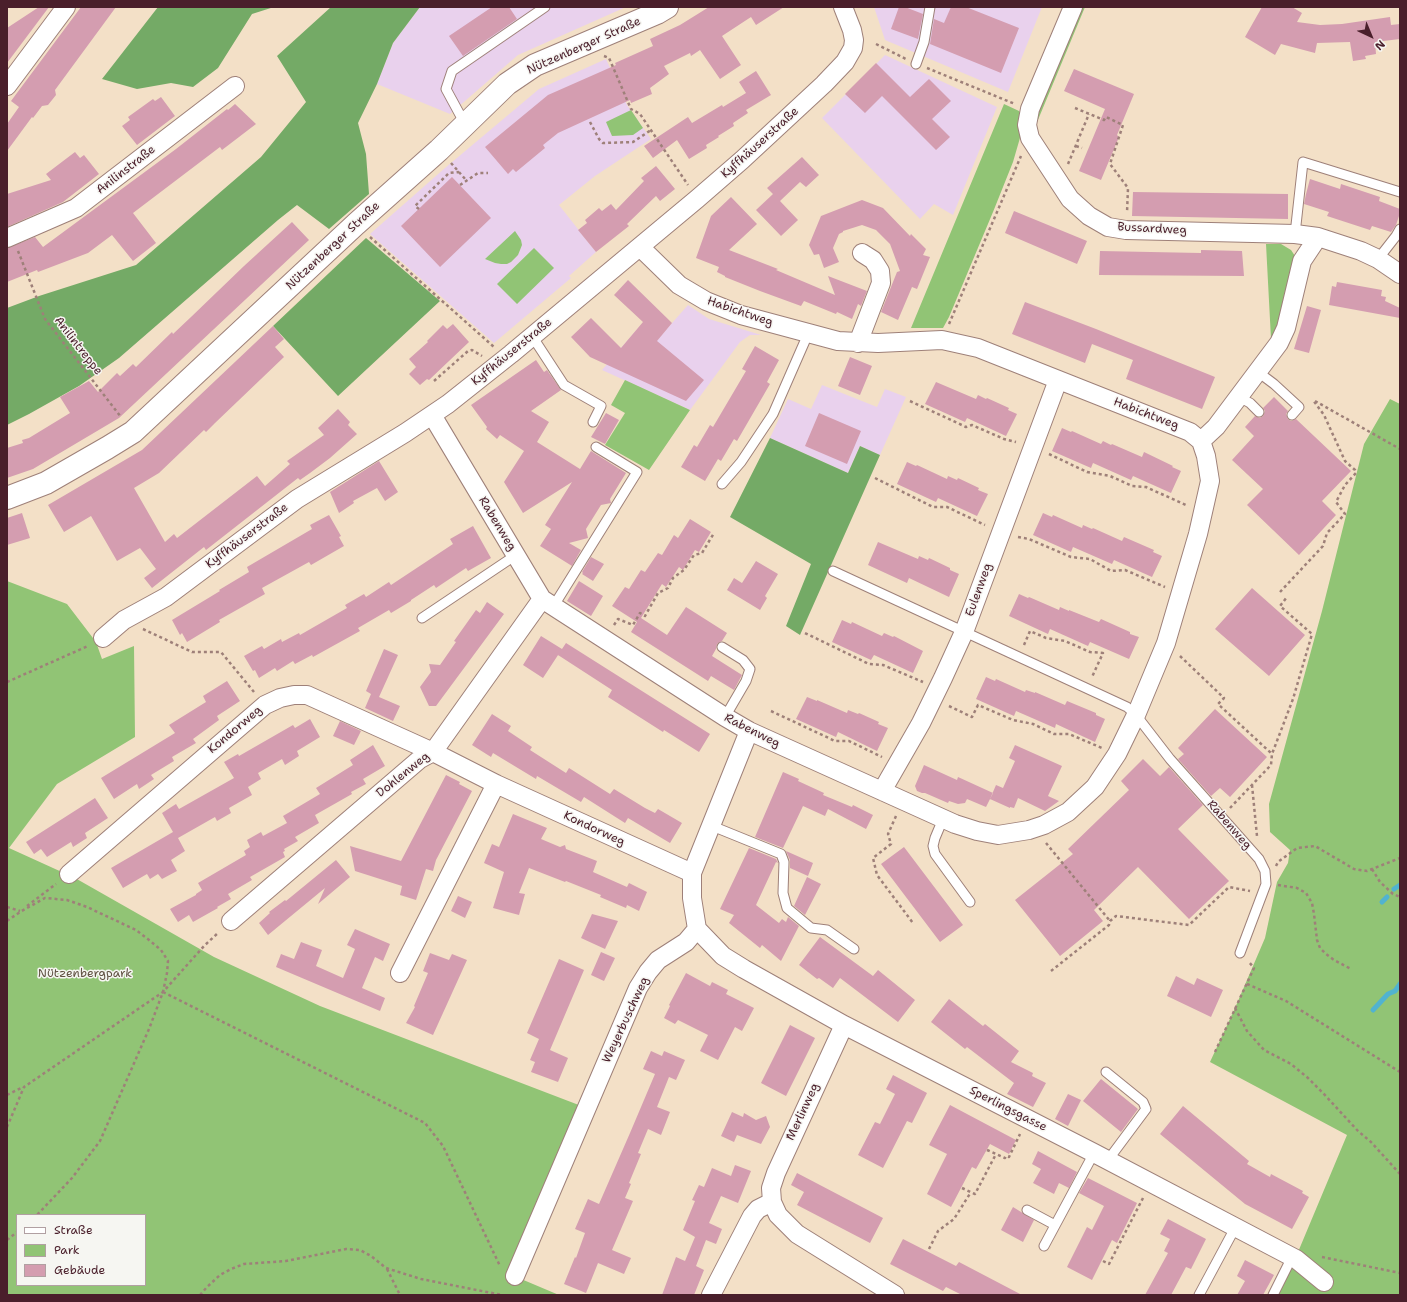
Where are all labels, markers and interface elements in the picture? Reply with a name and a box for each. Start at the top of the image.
street label: Nützenberger Straße [525,14,643,78]
north arrow [1351,16,1391,56]
text: N [1371,37,1388,53]
street label: Kyffhäuserstraße [718,104,802,182]
street label: Anilinstraße [94,142,158,198]
street label: Nützenberger Straße [283,199,383,293]
street label: Bussardweg [1117,220,1187,238]
street label: Habichtweg [705,294,775,330]
street label: Anilintreppe [51,314,105,378]
street label: Kyffhäuserstraße [469,315,555,389]
street label: Habichtweg [1111,395,1181,433]
street label: Rabenweg [475,494,519,554]
street label: Kyffhäuserstraße [203,500,291,572]
street label: Eulenweg [963,561,995,619]
street label: Kondorweg [205,703,265,757]
street label: Rabenweg [722,711,782,751]
street label: Dohlenweg [374,749,432,801]
street label: Rabenweg [1204,797,1254,853]
street label: Kondorweg [561,808,627,850]
park label: Nützenbergpark [38,967,132,981]
street label: Weyerbuschweg [600,975,652,1065]
street label: Merlinweg [783,1081,823,1143]
street label: Sperlingsgasse [967,1083,1049,1135]
legend [16,1214,146,1286]
text: Straße [54,1222,93,1238]
text: Park [54,1242,80,1258]
text: Gebäude [54,1262,105,1278]

